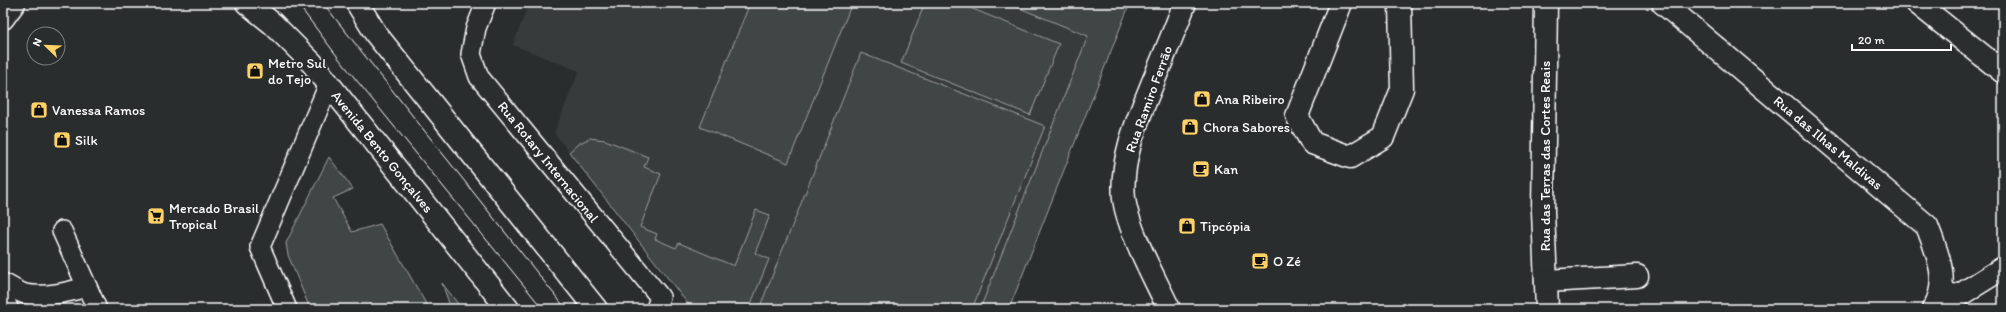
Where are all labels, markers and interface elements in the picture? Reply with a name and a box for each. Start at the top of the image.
north arrow [26,26,66,66]
scale bar [1852,26,1951,52]
text: 20 m [1858,33,1885,47]
text: N [30,36,45,48]
street label: Rua Ramiro Ferrão [1122,43,1176,155]
place label: Metro Sul do Tejo [268,55,326,88]
shop icon: Metro Sul do Tejo [245,61,265,81]
street label: Rua das Terras das Cortes Reais [1537,61,1554,251]
street label: Avenida Bento Gonçalves [328,88,436,216]
shop icon: Ana Ribeiro [1192,89,1212,109]
place label: Ana Ribeiro [1215,91,1285,108]
street label: Rua das Ilhas Maldivas [1770,92,1886,194]
street label: Rua Rotary Internacional [494,98,602,226]
shop icon: Vanessa Ramos [29,100,49,120]
place label: Vanessa Ramos [52,102,145,119]
shop icon: Chora Sabores [1180,117,1200,137]
place label: Chora Sabores [1203,119,1290,136]
shop icon: Silk [52,130,72,150]
place label: Silk [75,132,98,149]
cafe icon: Kan [1191,159,1211,179]
place label: Kan [1214,161,1238,178]
place label: Mercado Brasil Tropical [169,200,259,233]
supermarket icon: Mercado Brasil Tropical [146,206,166,226]
shop icon: Tipcópia [1177,216,1197,236]
place label: Tipcópia [1200,218,1251,235]
cafe icon: O Zé [1250,251,1270,271]
place label: O Zé [1273,253,1301,270]

